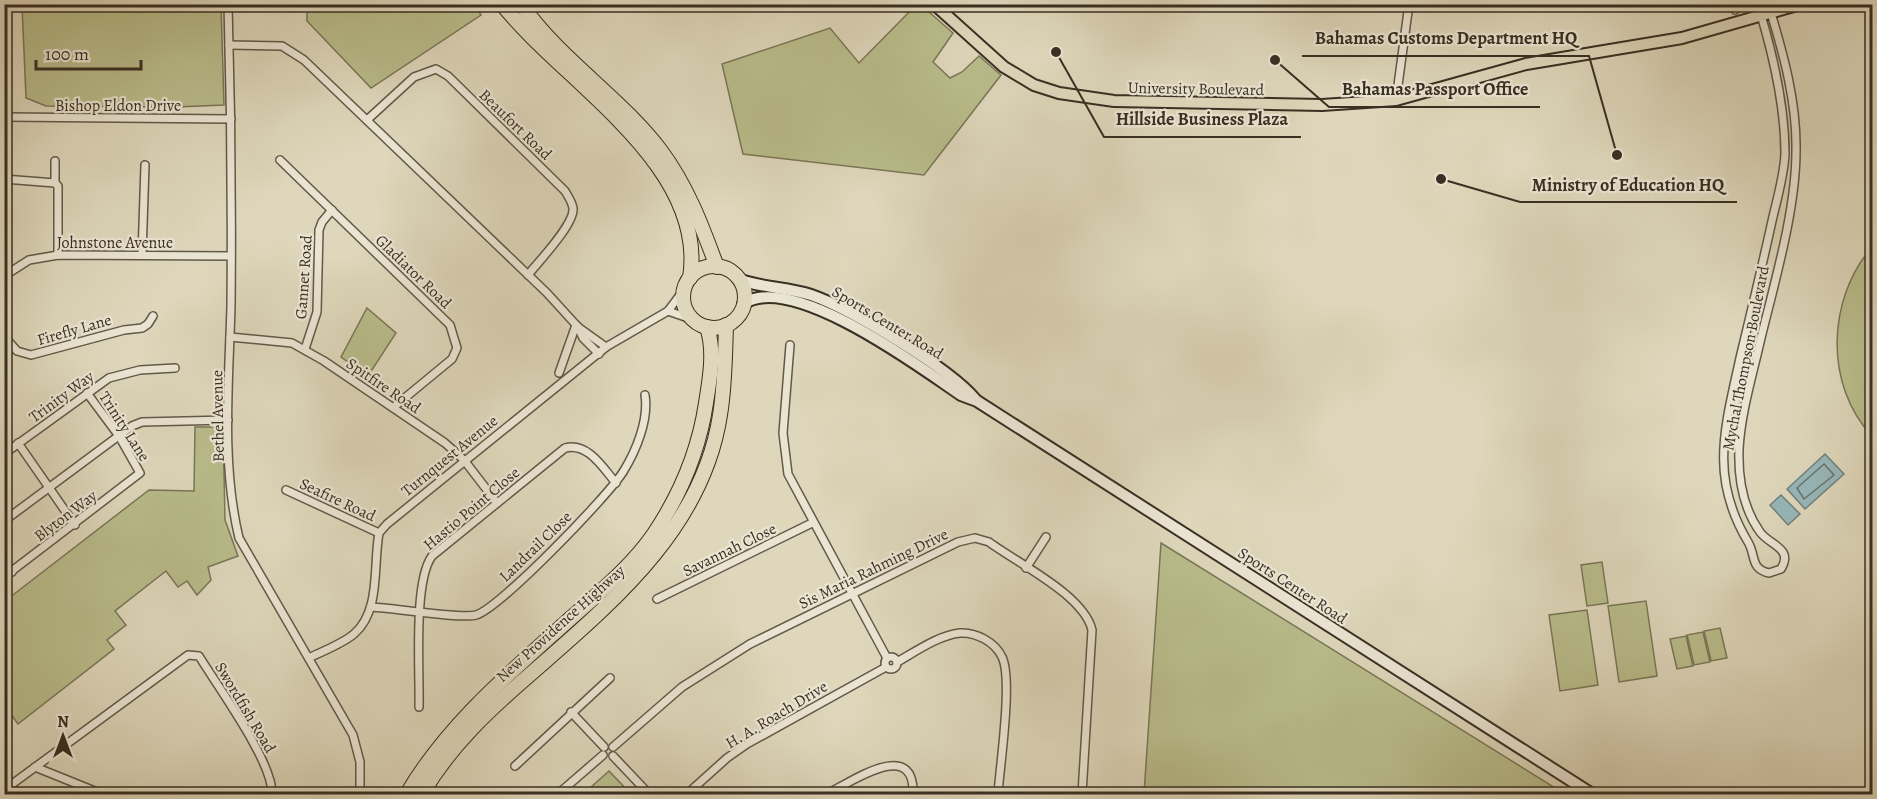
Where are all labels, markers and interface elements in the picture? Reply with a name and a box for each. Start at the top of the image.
callout: Bahamas Customs Department HQ [1302,20,1589,56]
text: Bahamas Customs Department HQ [1315,26,1580,50]
scale bar [36,33,141,71]
text: 100 m [45,42,89,66]
callout: Bahamas Passport Office [1329,71,1540,107]
street label: University Boulevard [1128,77,1265,101]
text: Bahamas Passport Office [1342,77,1528,101]
street label: Beaufort Road [474,84,557,165]
street label: Bishop Eldon Drive [55,95,181,117]
callout: Hillside Business Plaza [1104,101,1301,137]
text: Hillside Business Plaza [1116,107,1289,131]
callout: Ministry of Education HQ [1520,166,1737,202]
text: Ministry of Education HQ [1532,173,1727,197]
street label: Gladiator Road [370,230,457,314]
street label: Johnstone Avenue [57,232,173,254]
street label: Gannet Road [290,234,318,320]
street label: Mychal Thompson Boulevard [1717,263,1775,452]
street label: Sports Center Road [828,281,948,365]
street label: Firefly Lane [34,309,114,351]
street label: Spitfire Road [342,353,425,419]
street label: Trinity Way [25,365,99,428]
street label: Bethel Avenue [206,370,230,462]
street label: Trinity Lane [93,387,155,466]
street label: Turnquest Avenue [397,410,503,502]
street label: Hastio Point Close [419,462,525,556]
street label: Seafire Road [296,473,380,527]
street label: Blyton Way [30,484,102,547]
street label: Landrail Close [494,506,577,587]
street label: Savannah Close [679,518,780,582]
street label: Sis Maria Rahming Drive [795,523,952,615]
street label: Sports Center Road [1233,542,1352,630]
street label: New Providence Highway [492,559,630,688]
street label: Swordfish Road [209,658,281,757]
street label: H. A. Roach Drive [721,676,832,754]
north arrow [33,706,93,766]
text: N [57,711,69,733]

